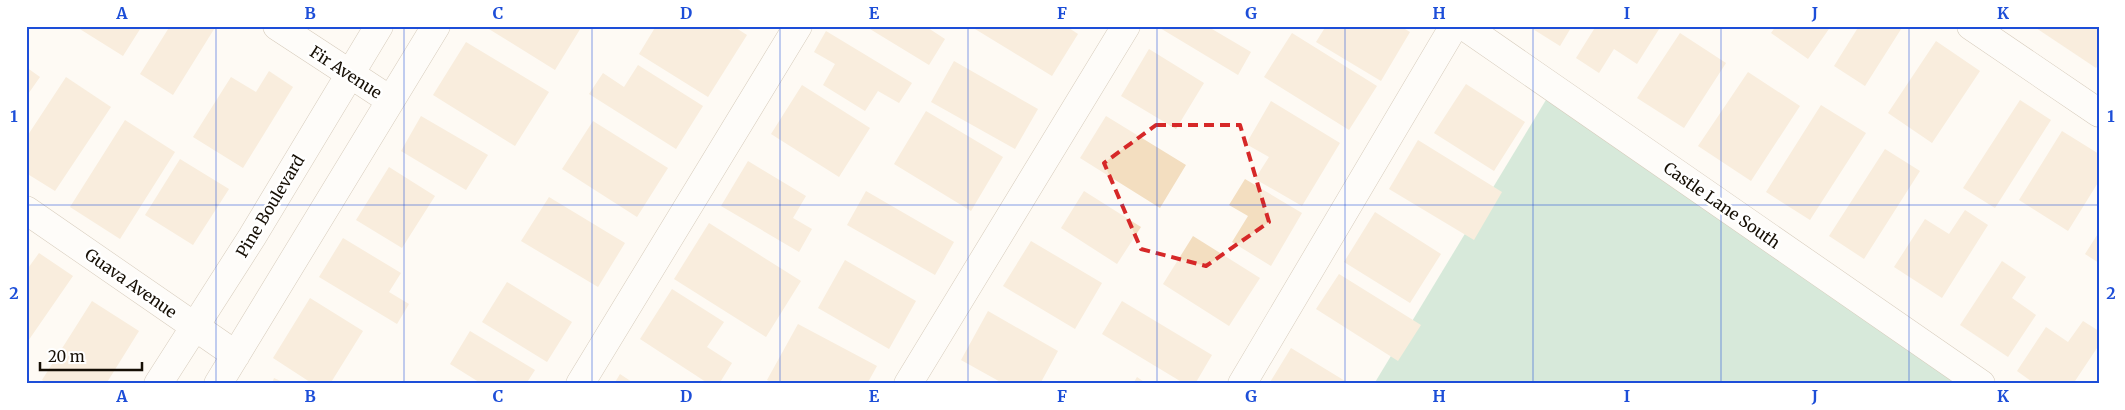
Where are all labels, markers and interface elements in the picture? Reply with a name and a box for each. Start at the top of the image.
text: A [115,3,128,23]
text: B [304,3,316,23]
text: C [493,3,503,23]
text: D [680,3,692,23]
text: E [869,3,880,23]
text: F [1057,3,1067,23]
text: G [1245,3,1257,23]
text: H [1432,3,1446,23]
text: I [1624,3,1630,23]
text: J [1811,3,1818,23]
text: K [1997,3,2009,23]
street label: Fir Avenue [306,41,386,103]
text: 1 [10,106,18,126]
text: 1 [2107,106,2115,126]
street label: Pine Boulevard [232,151,309,261]
street label: Castle Lane South [1660,157,1784,253]
street label: Guava Avenue [81,244,181,322]
text: 2 [9,283,19,303]
text: 2 [2106,283,2116,303]
scale bar [40,340,142,372]
text: 20 m [48,347,85,366]
text: A [115,386,128,406]
text: B [304,386,316,406]
text: C [493,386,503,406]
text: D [680,386,692,406]
text: E [869,386,880,406]
text: F [1057,386,1067,406]
text: G [1245,386,1257,406]
text: H [1432,386,1446,406]
text: I [1624,386,1630,406]
text: J [1811,386,1818,406]
text: K [1997,386,2009,406]

